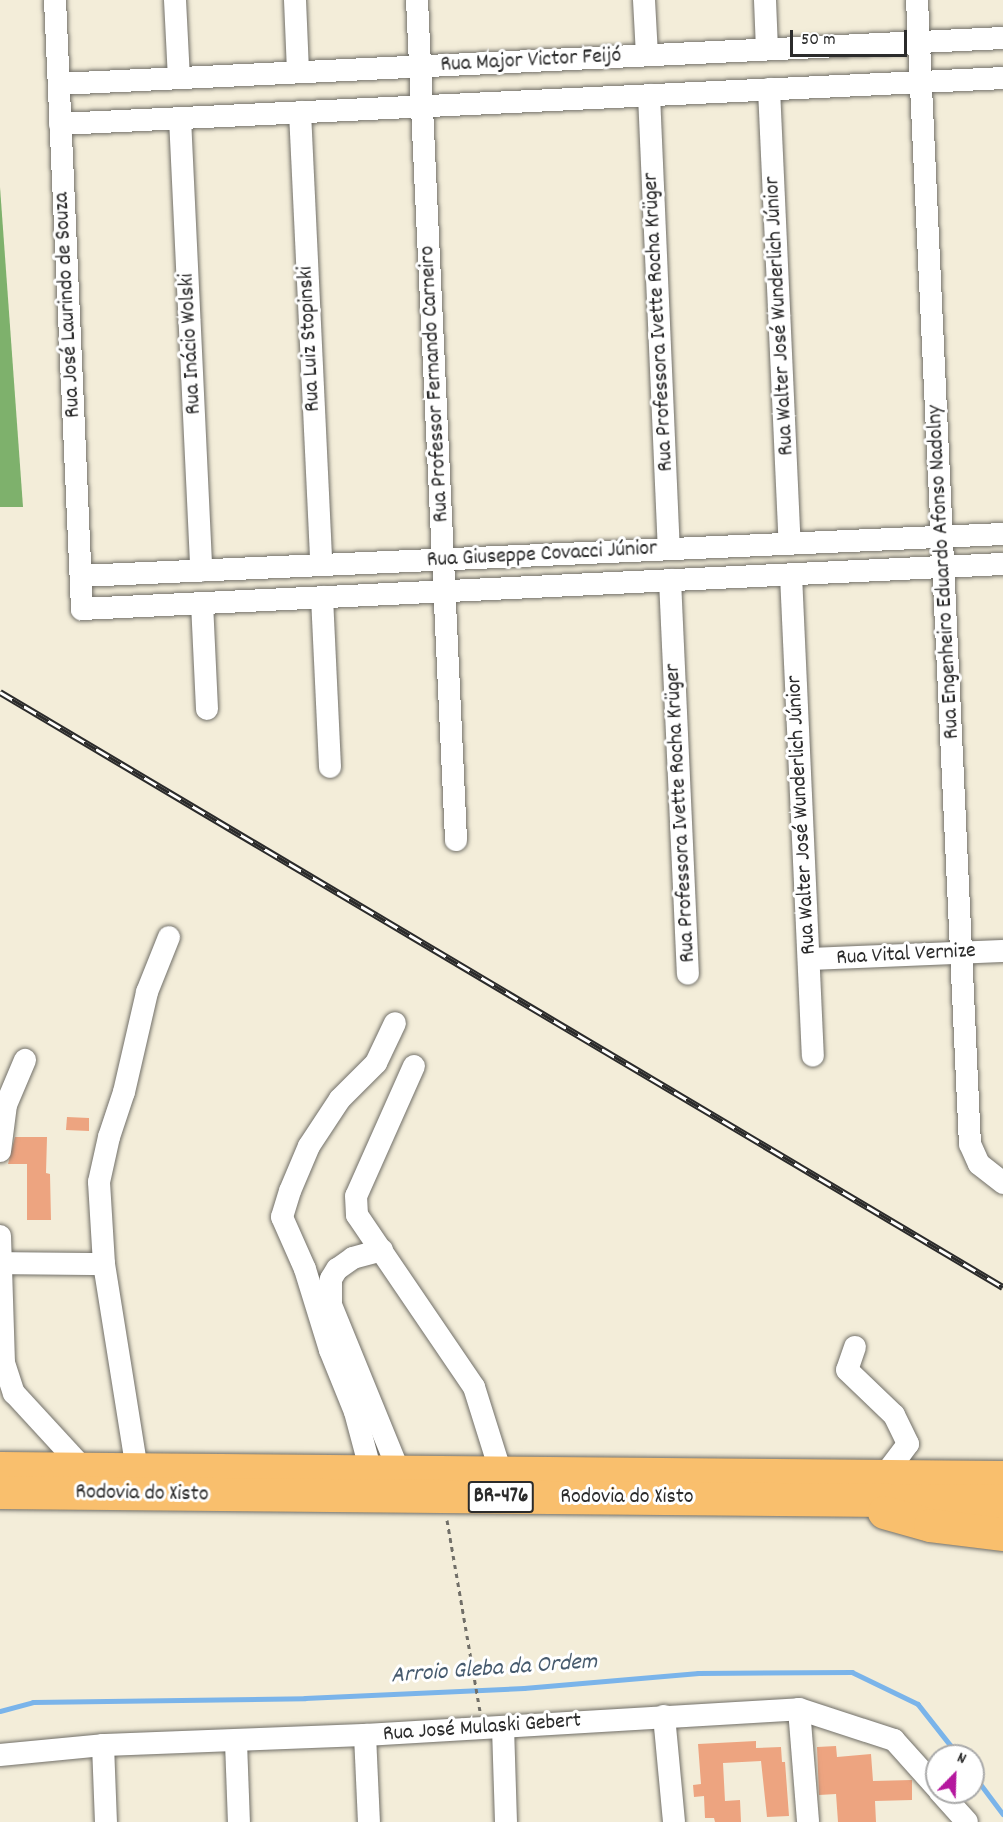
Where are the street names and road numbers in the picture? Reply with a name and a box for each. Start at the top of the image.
street label: Rua Major Victor Feijó [440,43,622,79]
street label: Rua Professora Ivette Rocha Krüger [638,172,680,472]
street label: Rua Walter José Wunderlich Júnior [760,176,800,456]
street label: Rua José Laurindo de Souza [49,191,87,419]
street label: Rua Professor Fernando Carneiro [415,245,455,523]
street label: Rua Luiz Stopinski [293,266,327,412]
street label: Rua Inácio Wolski [174,273,208,415]
street label: Rua Engenheiro Eduardo Afonso Nadolny [922,404,966,740]
street label: Rua Giuseppe Covacci Júnior [426,536,658,574]
street label: Rua Professora Ivette Rocha Krüger [660,663,702,963]
street label: Rua Walter José Wunderlich Júnior [782,675,822,955]
street label: Rua Vital Vernize [836,938,976,972]
road number: BR-476 [466,1479,536,1515]
street label: Rodovia do Xisto [75,1480,209,1508]
street label: Rodovia do Xisto [560,1485,694,1511]
street label: Rua José Mulaski Gebert [382,1708,582,1748]

